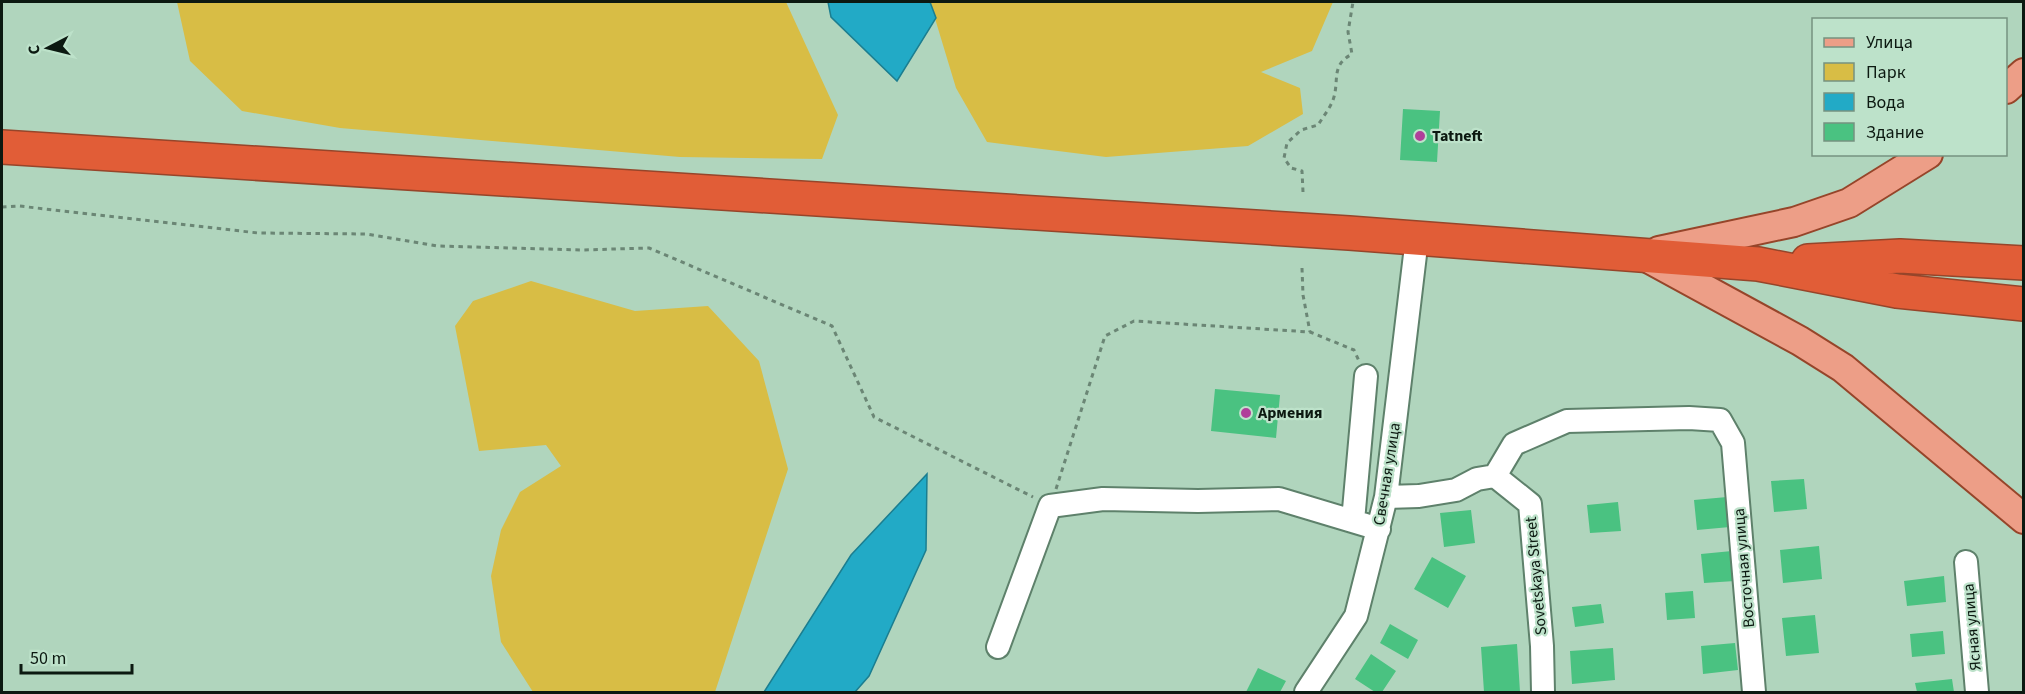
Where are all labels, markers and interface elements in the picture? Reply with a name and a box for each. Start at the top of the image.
north arrow [18,18,78,78]
legend [1812,18,2007,156]
text: Улица [1866,30,1913,55]
text: С [23,44,46,56]
text: Парк [1866,60,1906,85]
text: Вода [1866,90,1905,115]
text: Здание [1866,120,1924,145]
place label: Tatneft [1432,125,1483,147]
marker: Tatneft [1413,129,1427,143]
place label: Армения [1257,402,1323,424]
marker: Армения [1239,406,1253,420]
street label: Свечная улица [1368,421,1406,527]
street label: Восточная улица [1728,507,1760,629]
street label: Sovetskaya Street [1520,515,1552,636]
street label: Ясная улица [1957,583,1987,671]
scale bar [21,637,132,675]
text: 50 m [30,646,66,671]

